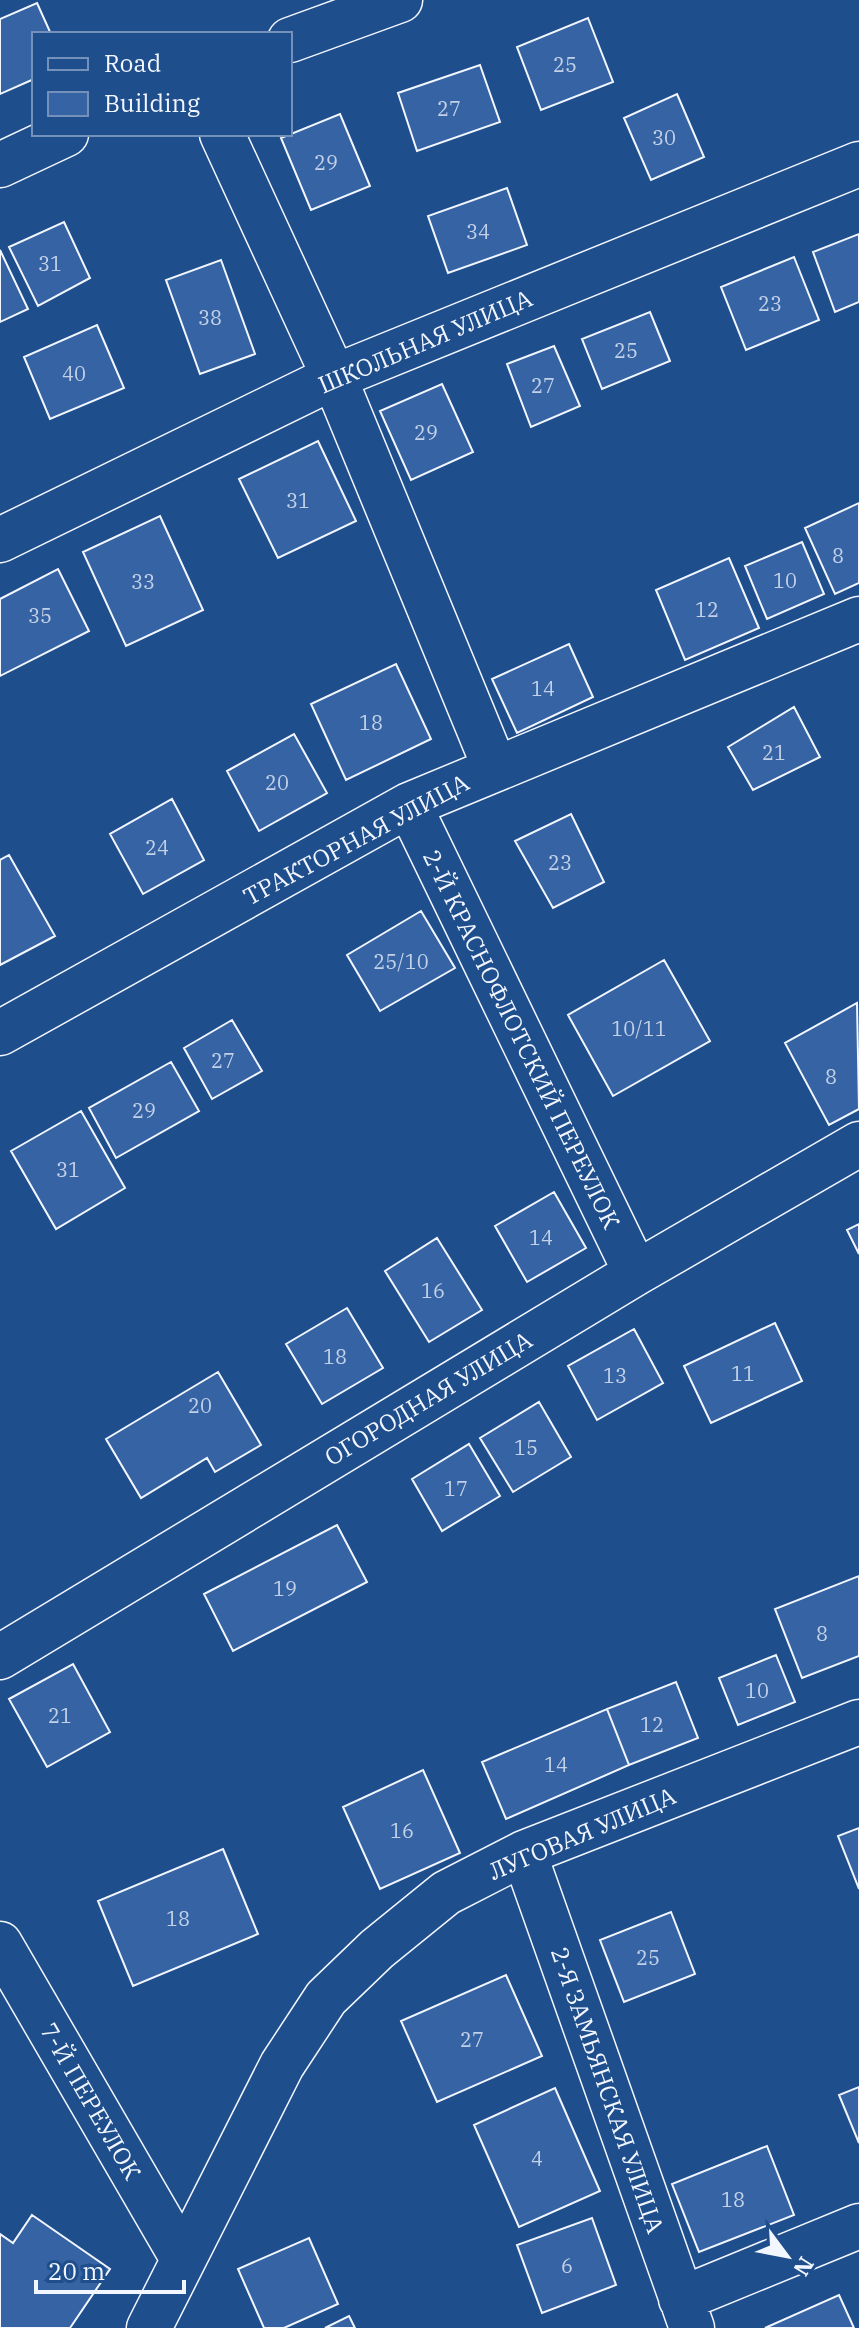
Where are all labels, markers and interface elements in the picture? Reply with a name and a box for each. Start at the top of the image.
legend [32,32,292,136]
text: Road [104,47,161,79]
house number: 25 [553,51,577,78]
text: Building [104,87,200,119]
house number: 27 [437,95,461,122]
house number: 30 [652,124,676,151]
house number: 29 [314,149,338,176]
house number: 34 [466,218,490,245]
house number: 31 [38,250,62,277]
street label: ШКОЛЬНАЯ УЛИЦА [313,281,537,401]
house number: 23 [758,290,782,317]
house number: 38 [198,304,222,331]
house number: 25 [614,337,638,364]
house number: 40 [62,360,86,387]
house number: 27 [531,372,555,399]
house number: 29 [414,419,438,446]
house number: 31 [286,487,310,514]
house number: 8 [832,542,844,569]
house number: 10 [773,567,797,594]
house number: 33 [131,568,155,595]
house number: 12 [695,596,719,623]
house number: 35 [28,602,52,629]
house number: 14 [531,675,555,702]
house number: 18 [359,709,383,736]
house number: 21 [762,739,786,766]
street label: ТРАКТОРНАЯ УЛИЦА [238,766,475,912]
house number: 20 [265,769,289,796]
house number: 24 [145,834,169,861]
street label: 2-Й КРАСНОФЛОТСКИЙ ПЕРЕУЛОК [416,844,628,1234]
house number: 23 [548,849,572,876]
house number: 25/10 [373,948,429,975]
house number: 10/11 [611,1015,667,1042]
house number: 27 [211,1047,235,1074]
house number: 8 [825,1063,837,1090]
house number: 29 [132,1097,156,1124]
house number: 31 [56,1156,80,1183]
house number: 14 [529,1224,553,1251]
house number: 16 [421,1277,445,1304]
street label: ОГОРОДНАЯ УЛИЦА [318,1323,538,1473]
house number: 18 [323,1343,347,1370]
house number: 11 [731,1360,755,1387]
house number: 13 [603,1362,627,1389]
house number: 20 [188,1392,212,1419]
house number: 15 [514,1434,538,1461]
house number: 17 [444,1475,468,1502]
house number: 19 [273,1575,297,1602]
house number: 8 [816,1620,828,1647]
house number: 10 [745,1677,769,1704]
house number: 21 [48,1702,72,1729]
house number: 12 [640,1711,664,1738]
house number: 14 [544,1751,568,1778]
street label: ЛУГОВАЯ УЛИЦА [484,1779,681,1887]
house number: 16 [390,1817,414,1844]
house number: 18 [166,1905,190,1932]
street label: 2-Я ЗАМЬЯНСКАЯ УЛИЦА [544,1943,672,2238]
house number: 25 [636,1944,660,1971]
street label: 7-Й ПЕРЕУЛОК [33,2017,149,2186]
house number: 27 [460,2026,484,2053]
house number: 4 [531,2145,543,2172]
house number: 18 [721,2186,745,2213]
north arrow [747,2216,827,2296]
scale bar [36,2244,184,2294]
house number: 6 [561,2252,573,2279]
text: N [787,2252,821,2282]
text: 20 m [48,2255,105,2287]

